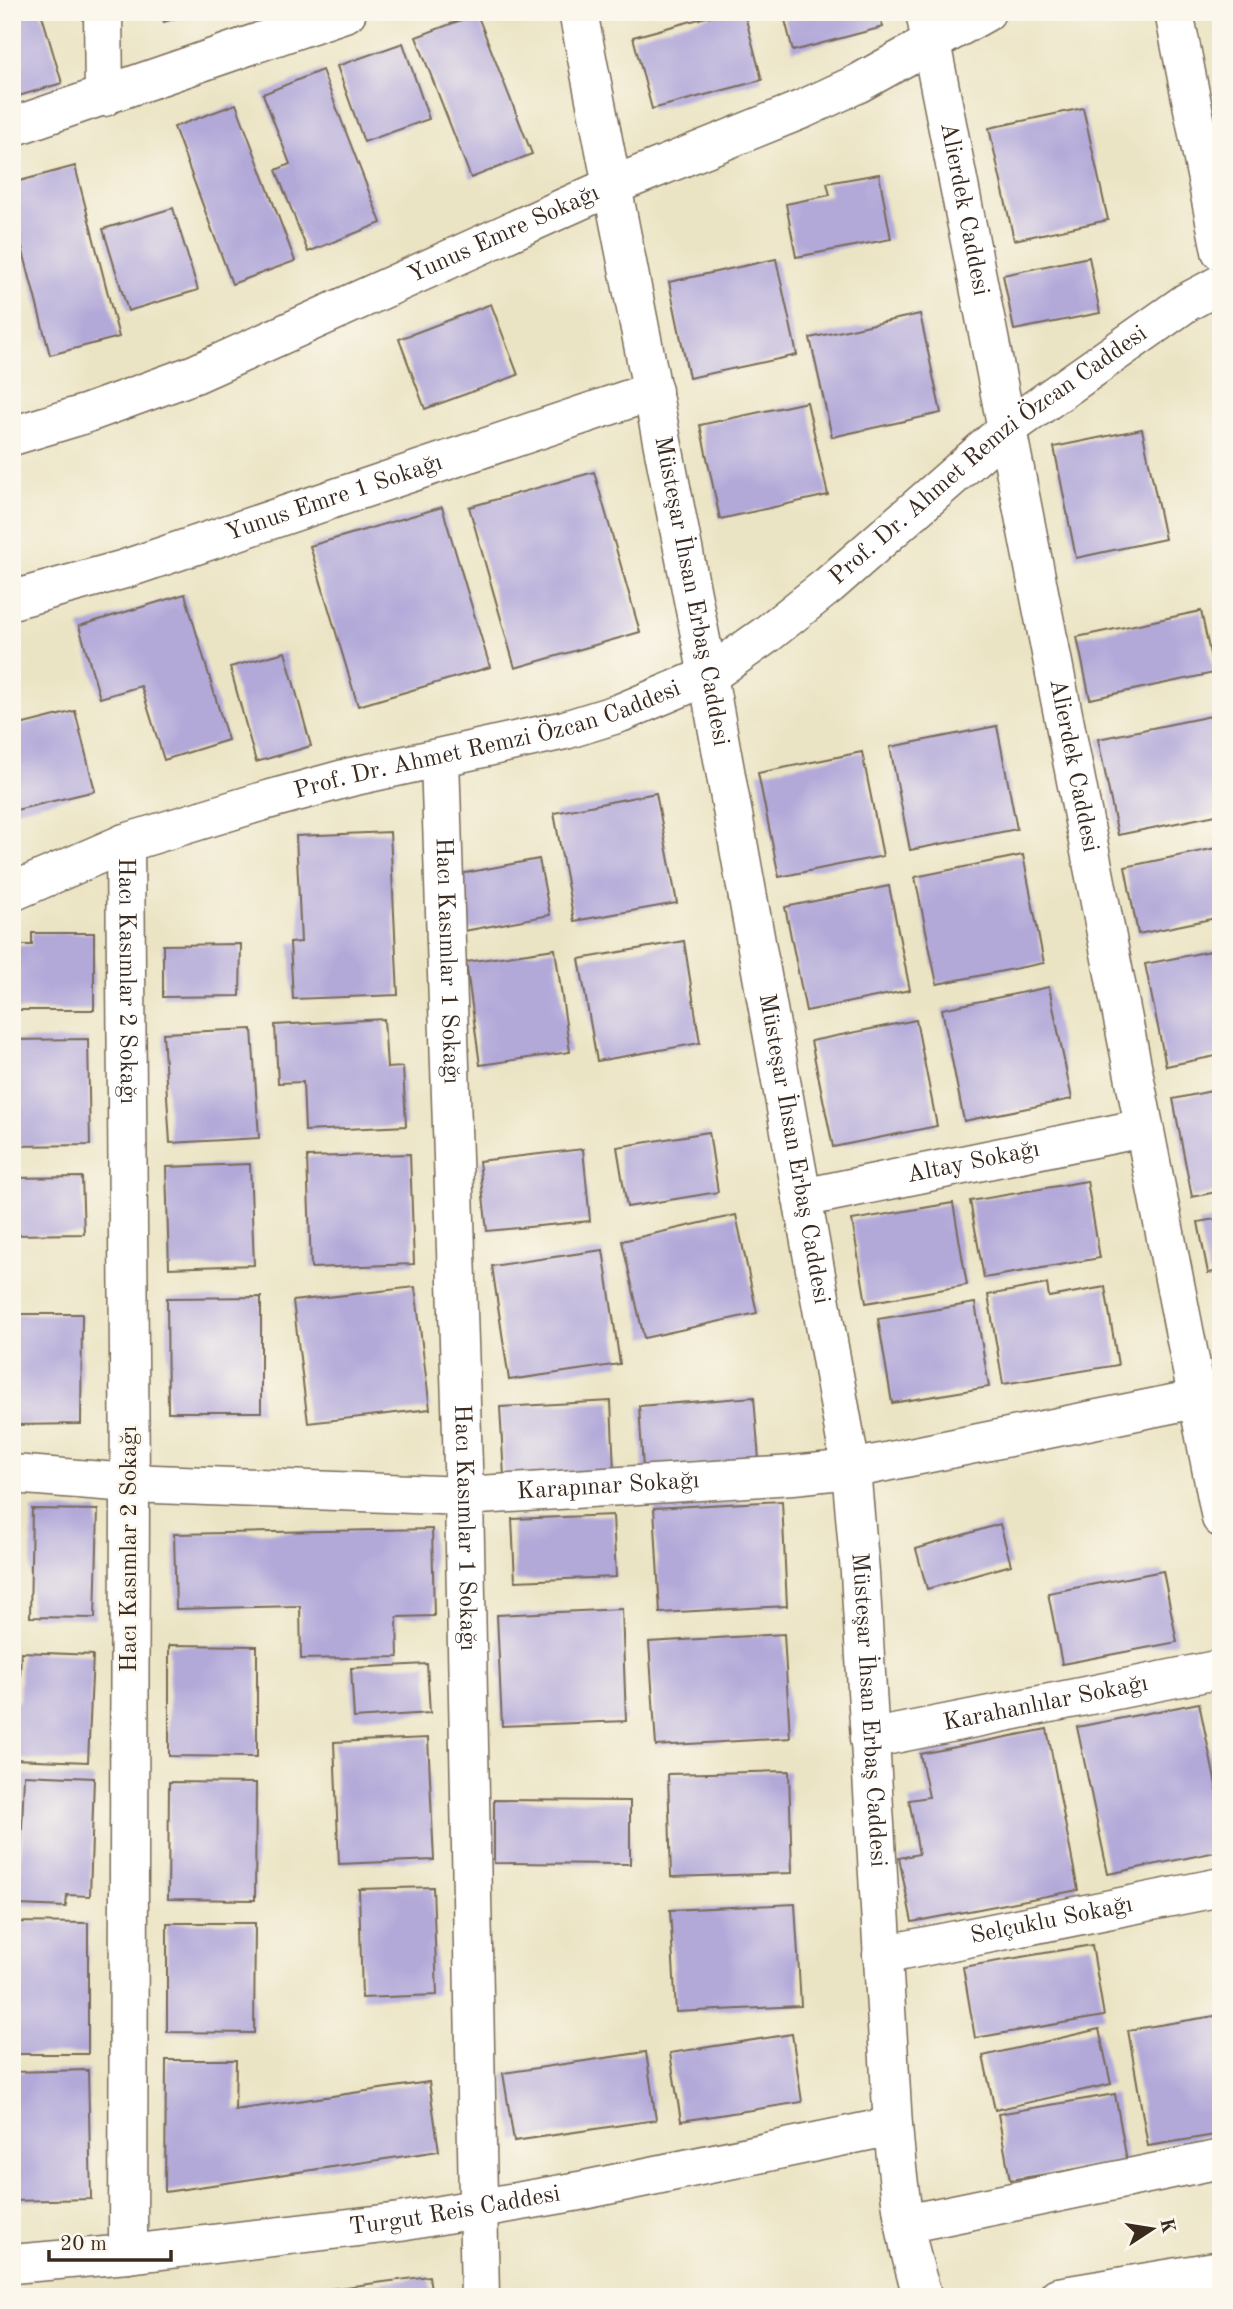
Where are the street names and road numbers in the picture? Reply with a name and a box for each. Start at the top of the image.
street label: Alierdek Caddesi [935,121,993,298]
street label: Yunus Emre Sokağı [405,181,603,288]
street label: Prof. Dr. Ahmet Remzi Özcan Caddesi [826,322,1152,590]
street label: Müsteşar İhsan Erbaş Caddesi [649,434,732,748]
street label: Yunus Emre 1 Sokağı [223,451,446,546]
street label: Prof. Dr. Ahmet Remzi Özcan Caddesi [291,677,684,804]
street label: Alierdek Caddesi [1044,677,1102,854]
street label: Hacı Kasımlar 1 Sokağı [431,837,463,1085]
street label: Hacı Kasımlar 2 Sokağı [113,858,139,1104]
street label: Müsteşar İhsan Erbaş Caddesi [754,992,833,1306]
street label: Altay Sokağı [905,1138,1042,1188]
street label: Hacı Kasımlar 1 Sokağı [449,1404,479,1651]
street label: Hacı Kasımlar 2 Sokağı [118,1426,142,1672]
street label: Karapınar Sokağı [516,1469,700,1505]
street label: Müsteşar İhsan Erbaş Caddesi [846,1552,890,1868]
street label: Karahanlılar Sokağı [941,1672,1150,1736]
street label: Selçuklu Sokağı [968,1893,1135,1949]
street label: Turgut Reis Caddesi [348,2182,562,2240]

